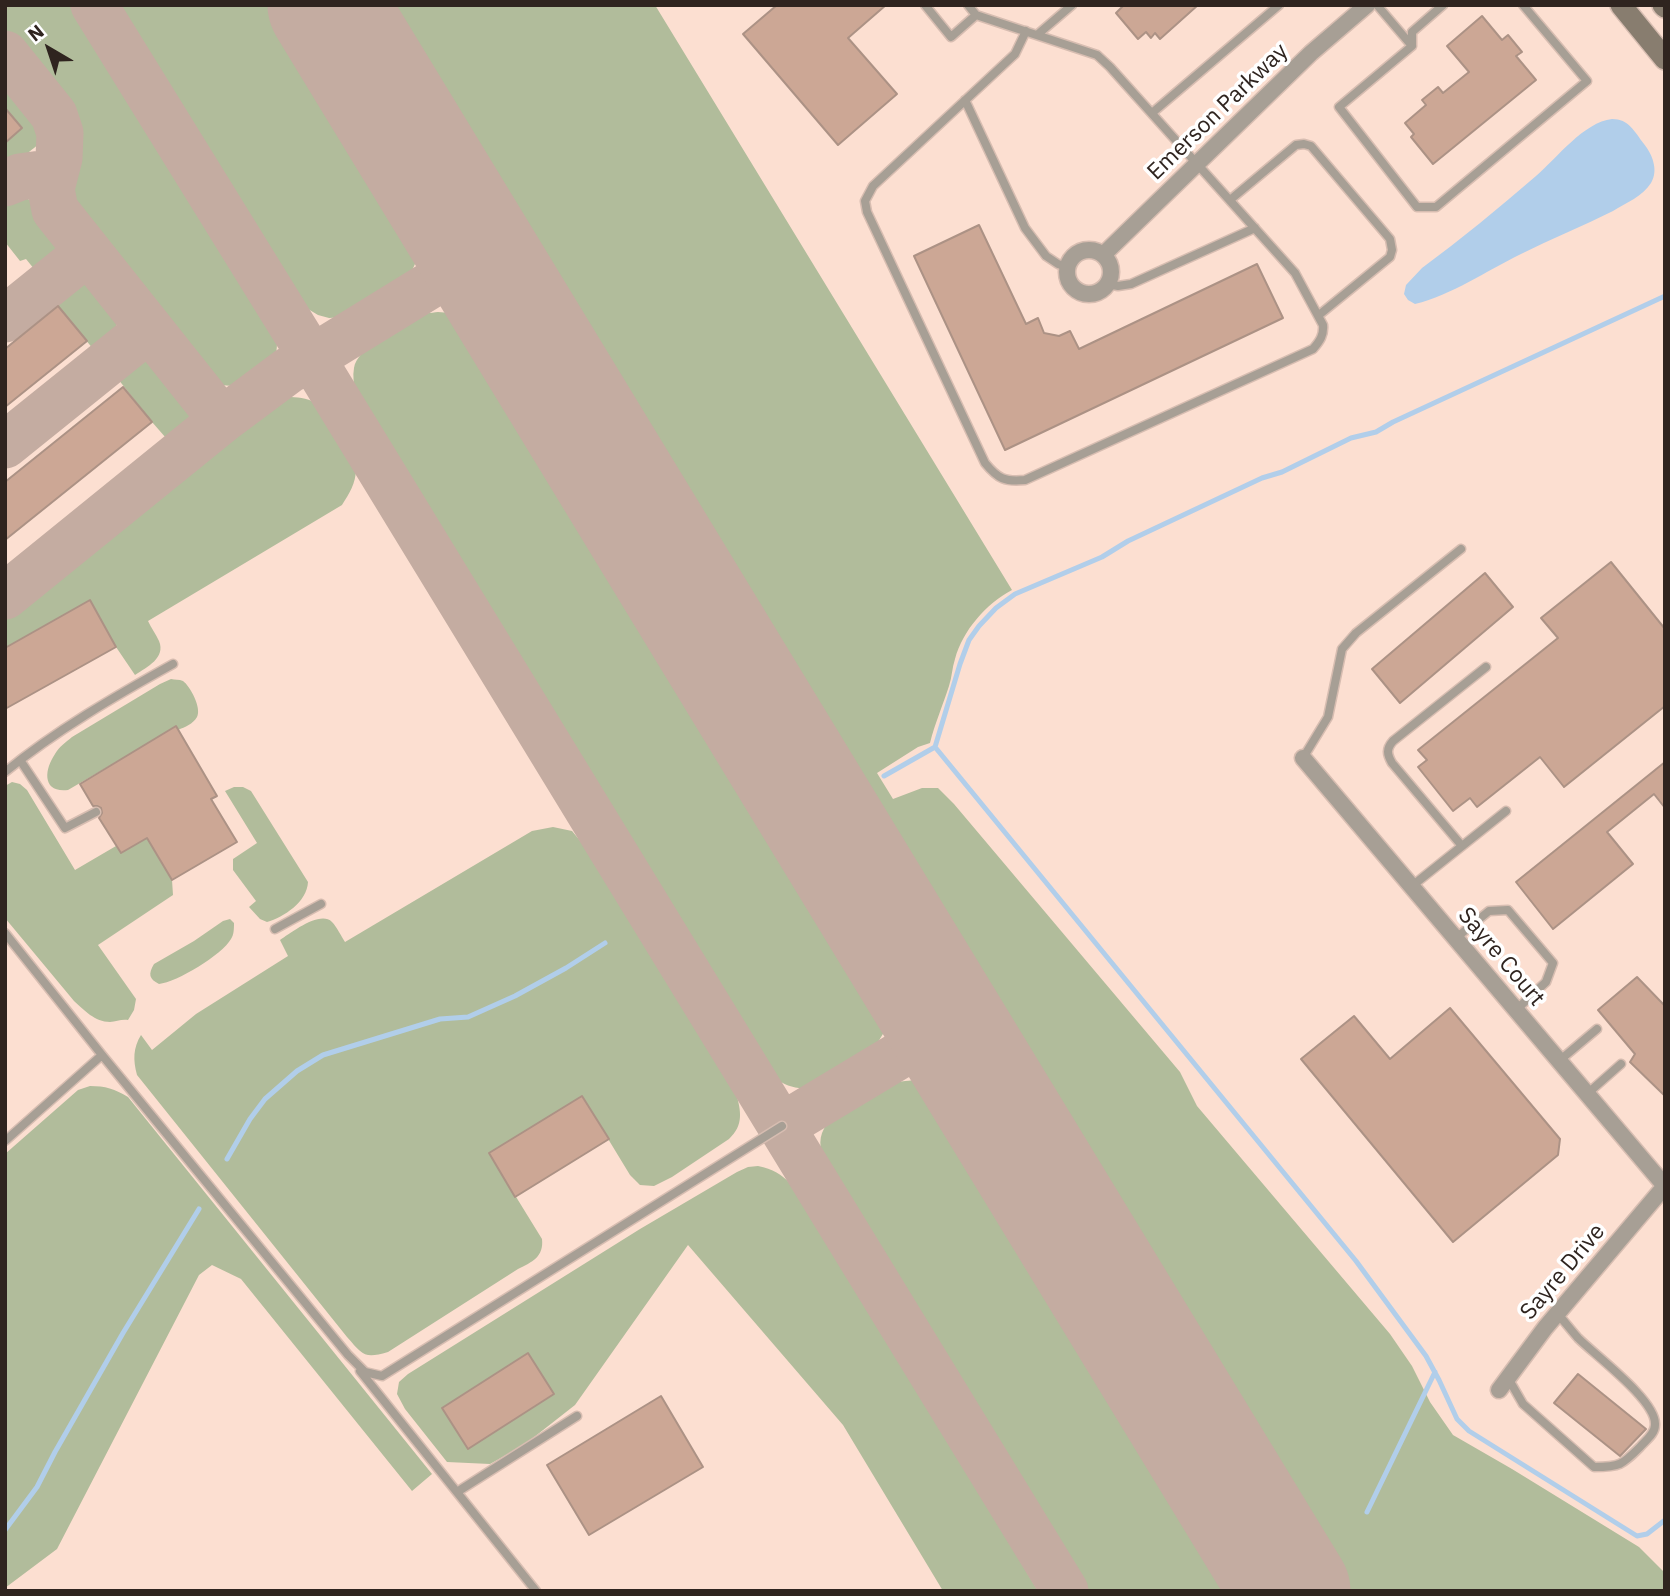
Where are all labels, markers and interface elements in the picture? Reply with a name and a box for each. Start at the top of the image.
north arrow [14,14,84,84]
text: N [23,19,49,46]
street label: Emerson Parkway [1142,38,1294,186]
street label: Sayre Court [1452,902,1550,1012]
street label: Sayre Drive [1515,1218,1611,1326]

